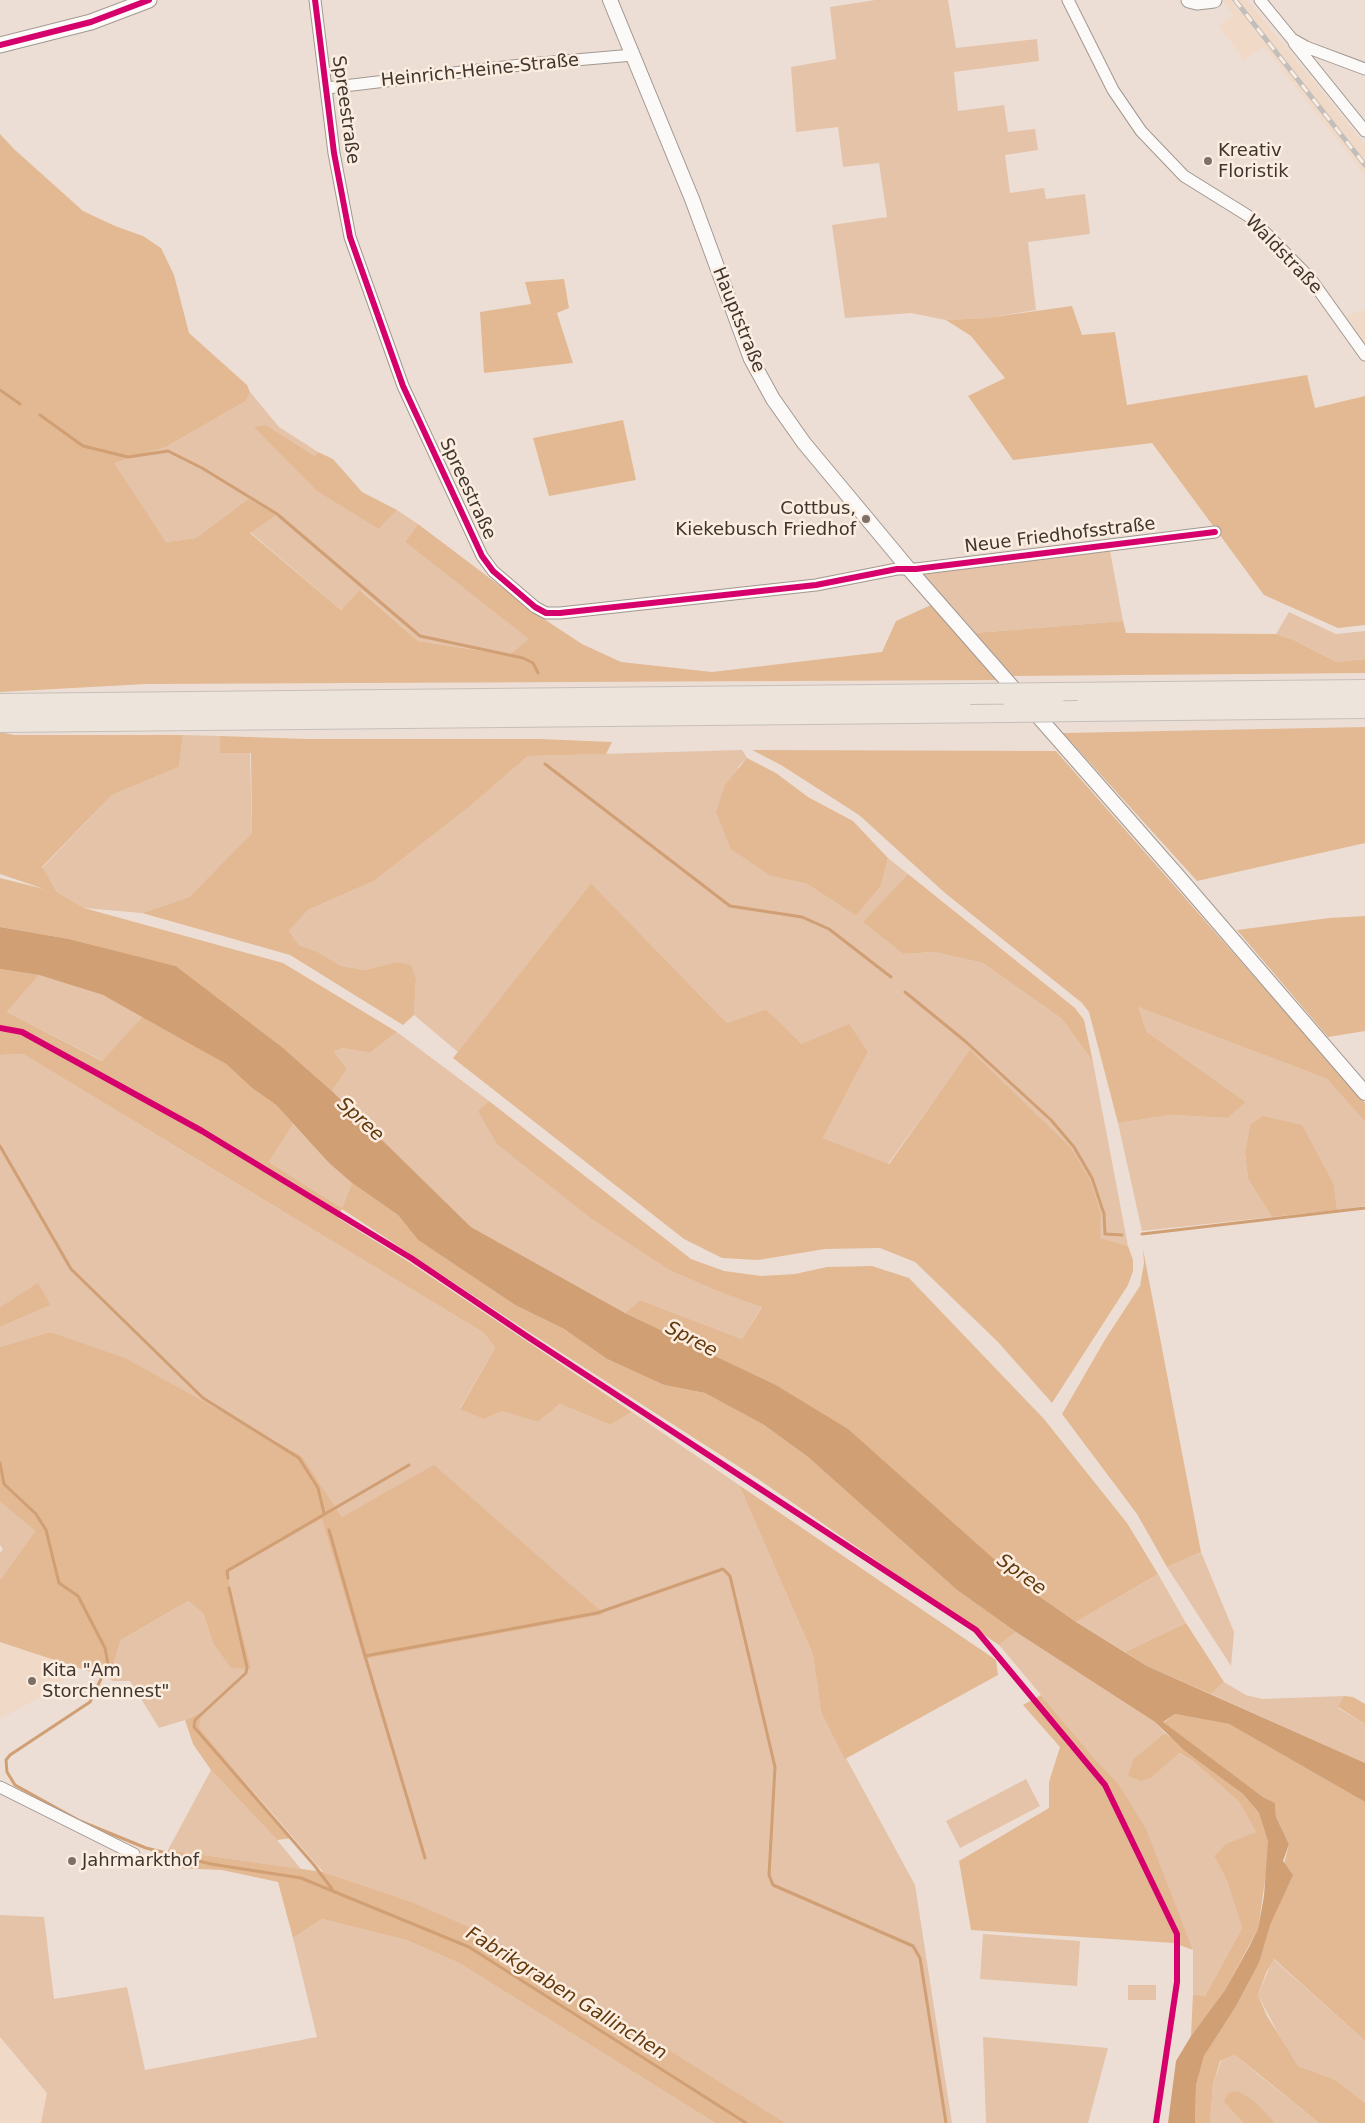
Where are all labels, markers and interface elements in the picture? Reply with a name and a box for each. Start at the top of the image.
street label: Heinrich-Heine-Straße [380,50,580,92]
street label: Spreestraße [327,54,363,166]
place label: Kreativ Floristik [1218,140,1289,182]
marker: Kreativ Floristik [1202,155,1214,167]
street label: Waldstraße [1240,211,1326,299]
street label: Hauptstraße [707,264,769,376]
street label: Spreestraße [434,435,500,543]
place label: Cottbus, Kiekebusch Friedhof [675,498,856,540]
marker: Cottbus, Kiekebusch Friedhof [860,513,872,525]
street label: Neue Friedhofsstraße [963,514,1157,558]
water label: Spree [332,1093,388,1147]
water label: Spree [661,1317,721,1363]
water label: Spree [992,1550,1050,1600]
place label: Kita "Am Storchennest" [42,1660,169,1702]
marker: Kita "Am Storchennest" [26,1675,38,1687]
place label: Jahrmarkthof [82,1850,199,1872]
marker: Jahrmarkthof [66,1855,78,1867]
water label: Fabrikgraben Gallinchen [461,1923,671,2065]

